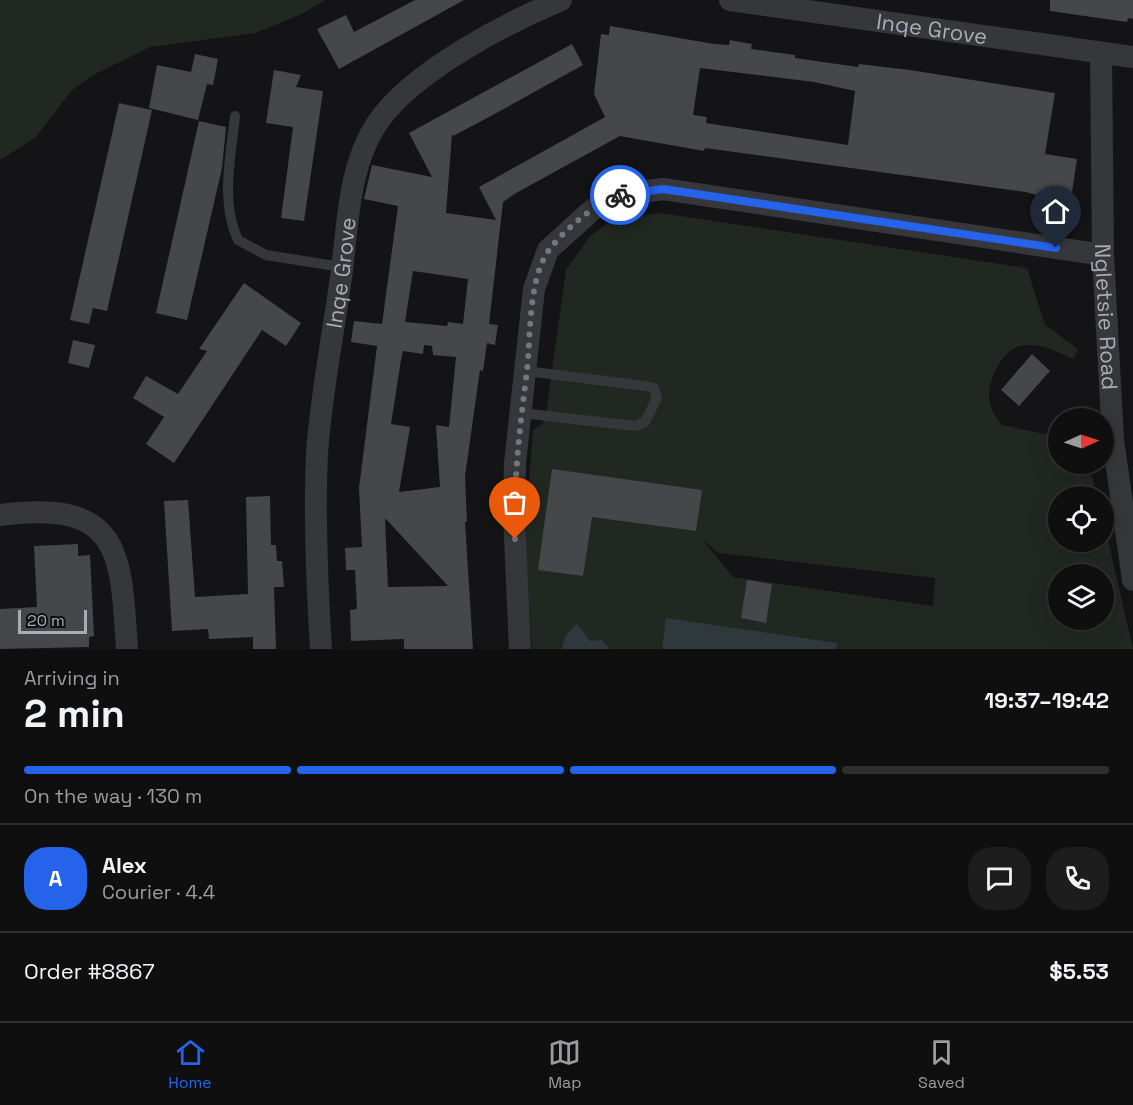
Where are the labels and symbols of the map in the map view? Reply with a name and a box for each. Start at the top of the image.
street label: Inqe Grove [875,7,989,50]
courier [590,165,650,225]
pin [1030,186,1081,248]
street label: Inqe Grove [320,216,362,330]
street label: Ngletsie Road [1089,244,1124,391]
north arrow [1048,408,1114,474]
pin [489,477,540,539]
scale bar [18,607,87,634]

